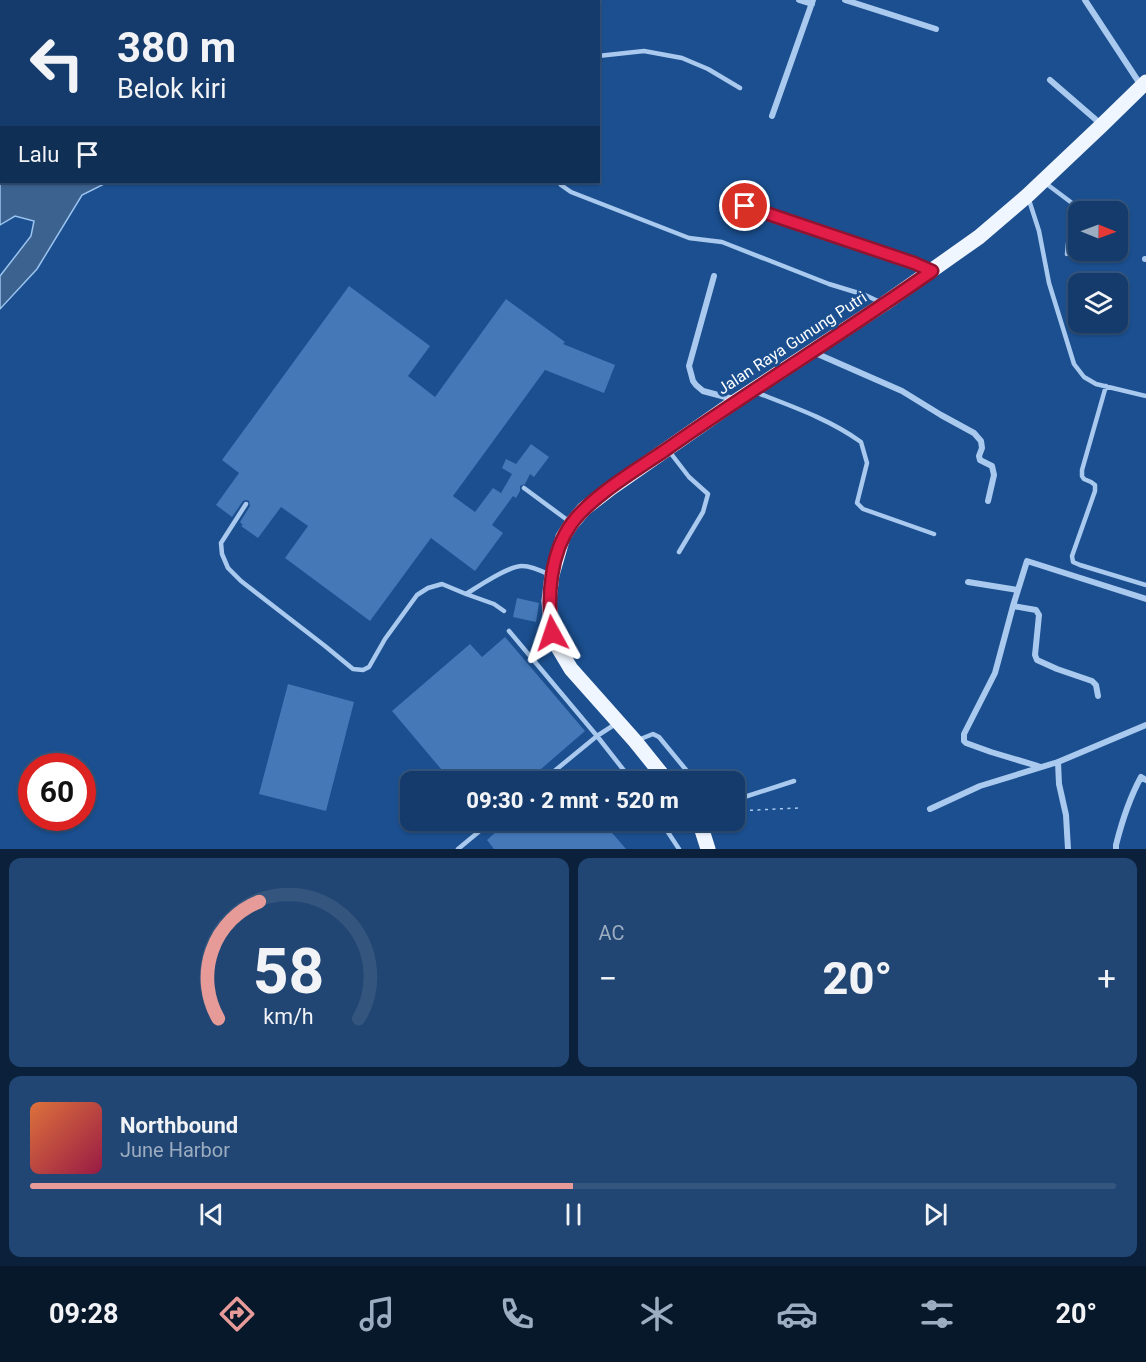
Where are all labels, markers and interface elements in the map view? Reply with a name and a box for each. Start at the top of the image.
text: 380 m [117,23,236,72]
icon: left [18,24,96,102]
text: Belok kiri [117,73,226,105]
icon: arrive [71,138,104,171]
text: Lalu [18,142,59,167]
pin [719,180,770,231]
icon: arrive [728,189,761,222]
north arrow [1068,201,1128,261]
map controls [1068,201,1128,333]
button: layers [1068,273,1128,333]
street label: Jalan Raya Gunung Putri [714,288,870,398]
position arrow [520,601,584,665]
speed limit sign: 60 [18,753,96,831]
text: 09:30 · 2 mnt · 520 m [466,788,679,813]
text: AC [599,921,624,945]
text: 58 [253,935,325,1008]
text: 20° [823,952,892,1005]
text: − [599,959,617,998]
text: + [1097,959,1116,998]
text: km/h [264,1005,314,1030]
text: Northbound [120,1113,238,1138]
text: June Harbor [120,1138,230,1162]
icon: previous [195,1198,228,1231]
icon: pause [557,1198,590,1231]
icon: next [919,1198,952,1231]
icon: directions [216,1293,258,1335]
icon: music [356,1293,398,1335]
icon: phone [496,1293,538,1335]
icon: climate [636,1293,678,1335]
icon: car [776,1293,818,1335]
icon: filters [916,1293,958,1335]
text: 09:28 [49,1298,119,1330]
text: 20° [1056,1298,1097,1330]

